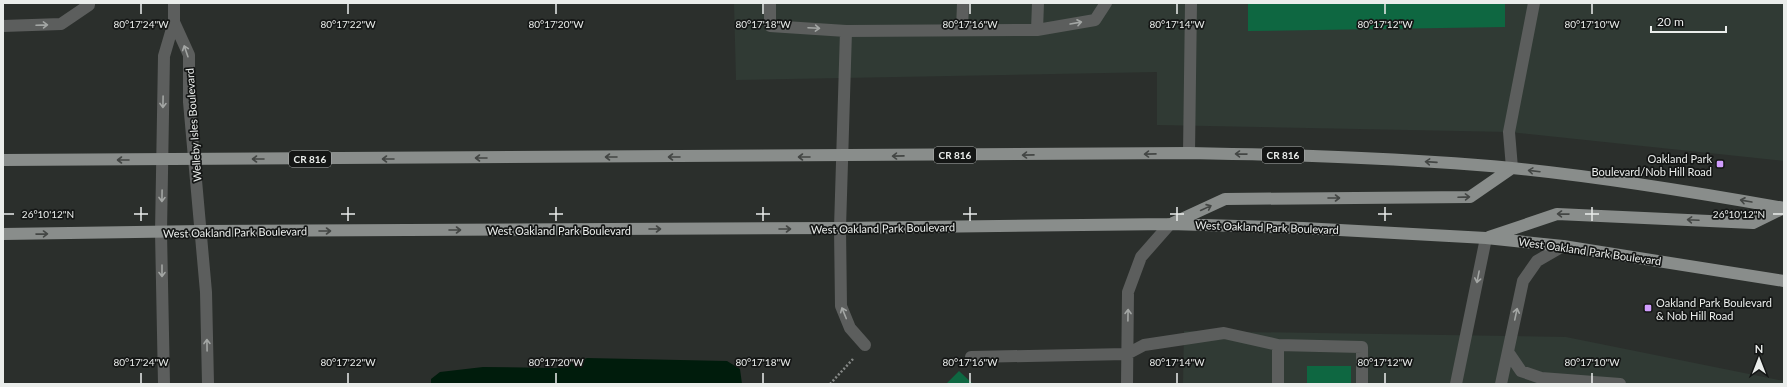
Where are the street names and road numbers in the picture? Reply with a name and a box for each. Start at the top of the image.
street label: Welleby Isles Boulevard [183,68,203,182]
road number: CR 816 [934,147,976,163]
road number: CR 816 [1262,147,1304,163]
road number: CR 816 [289,151,331,167]
street label: West Oakland Park Boulevard [1195,218,1339,236]
street label: West Oakland Park Boulevard [811,220,955,236]
street label: West Oakland Park Boulevard [163,224,307,240]
street label: West Oakland Park Boulevard [487,224,631,237]
street label: West Oakland Park Boulevard [1518,235,1662,267]

